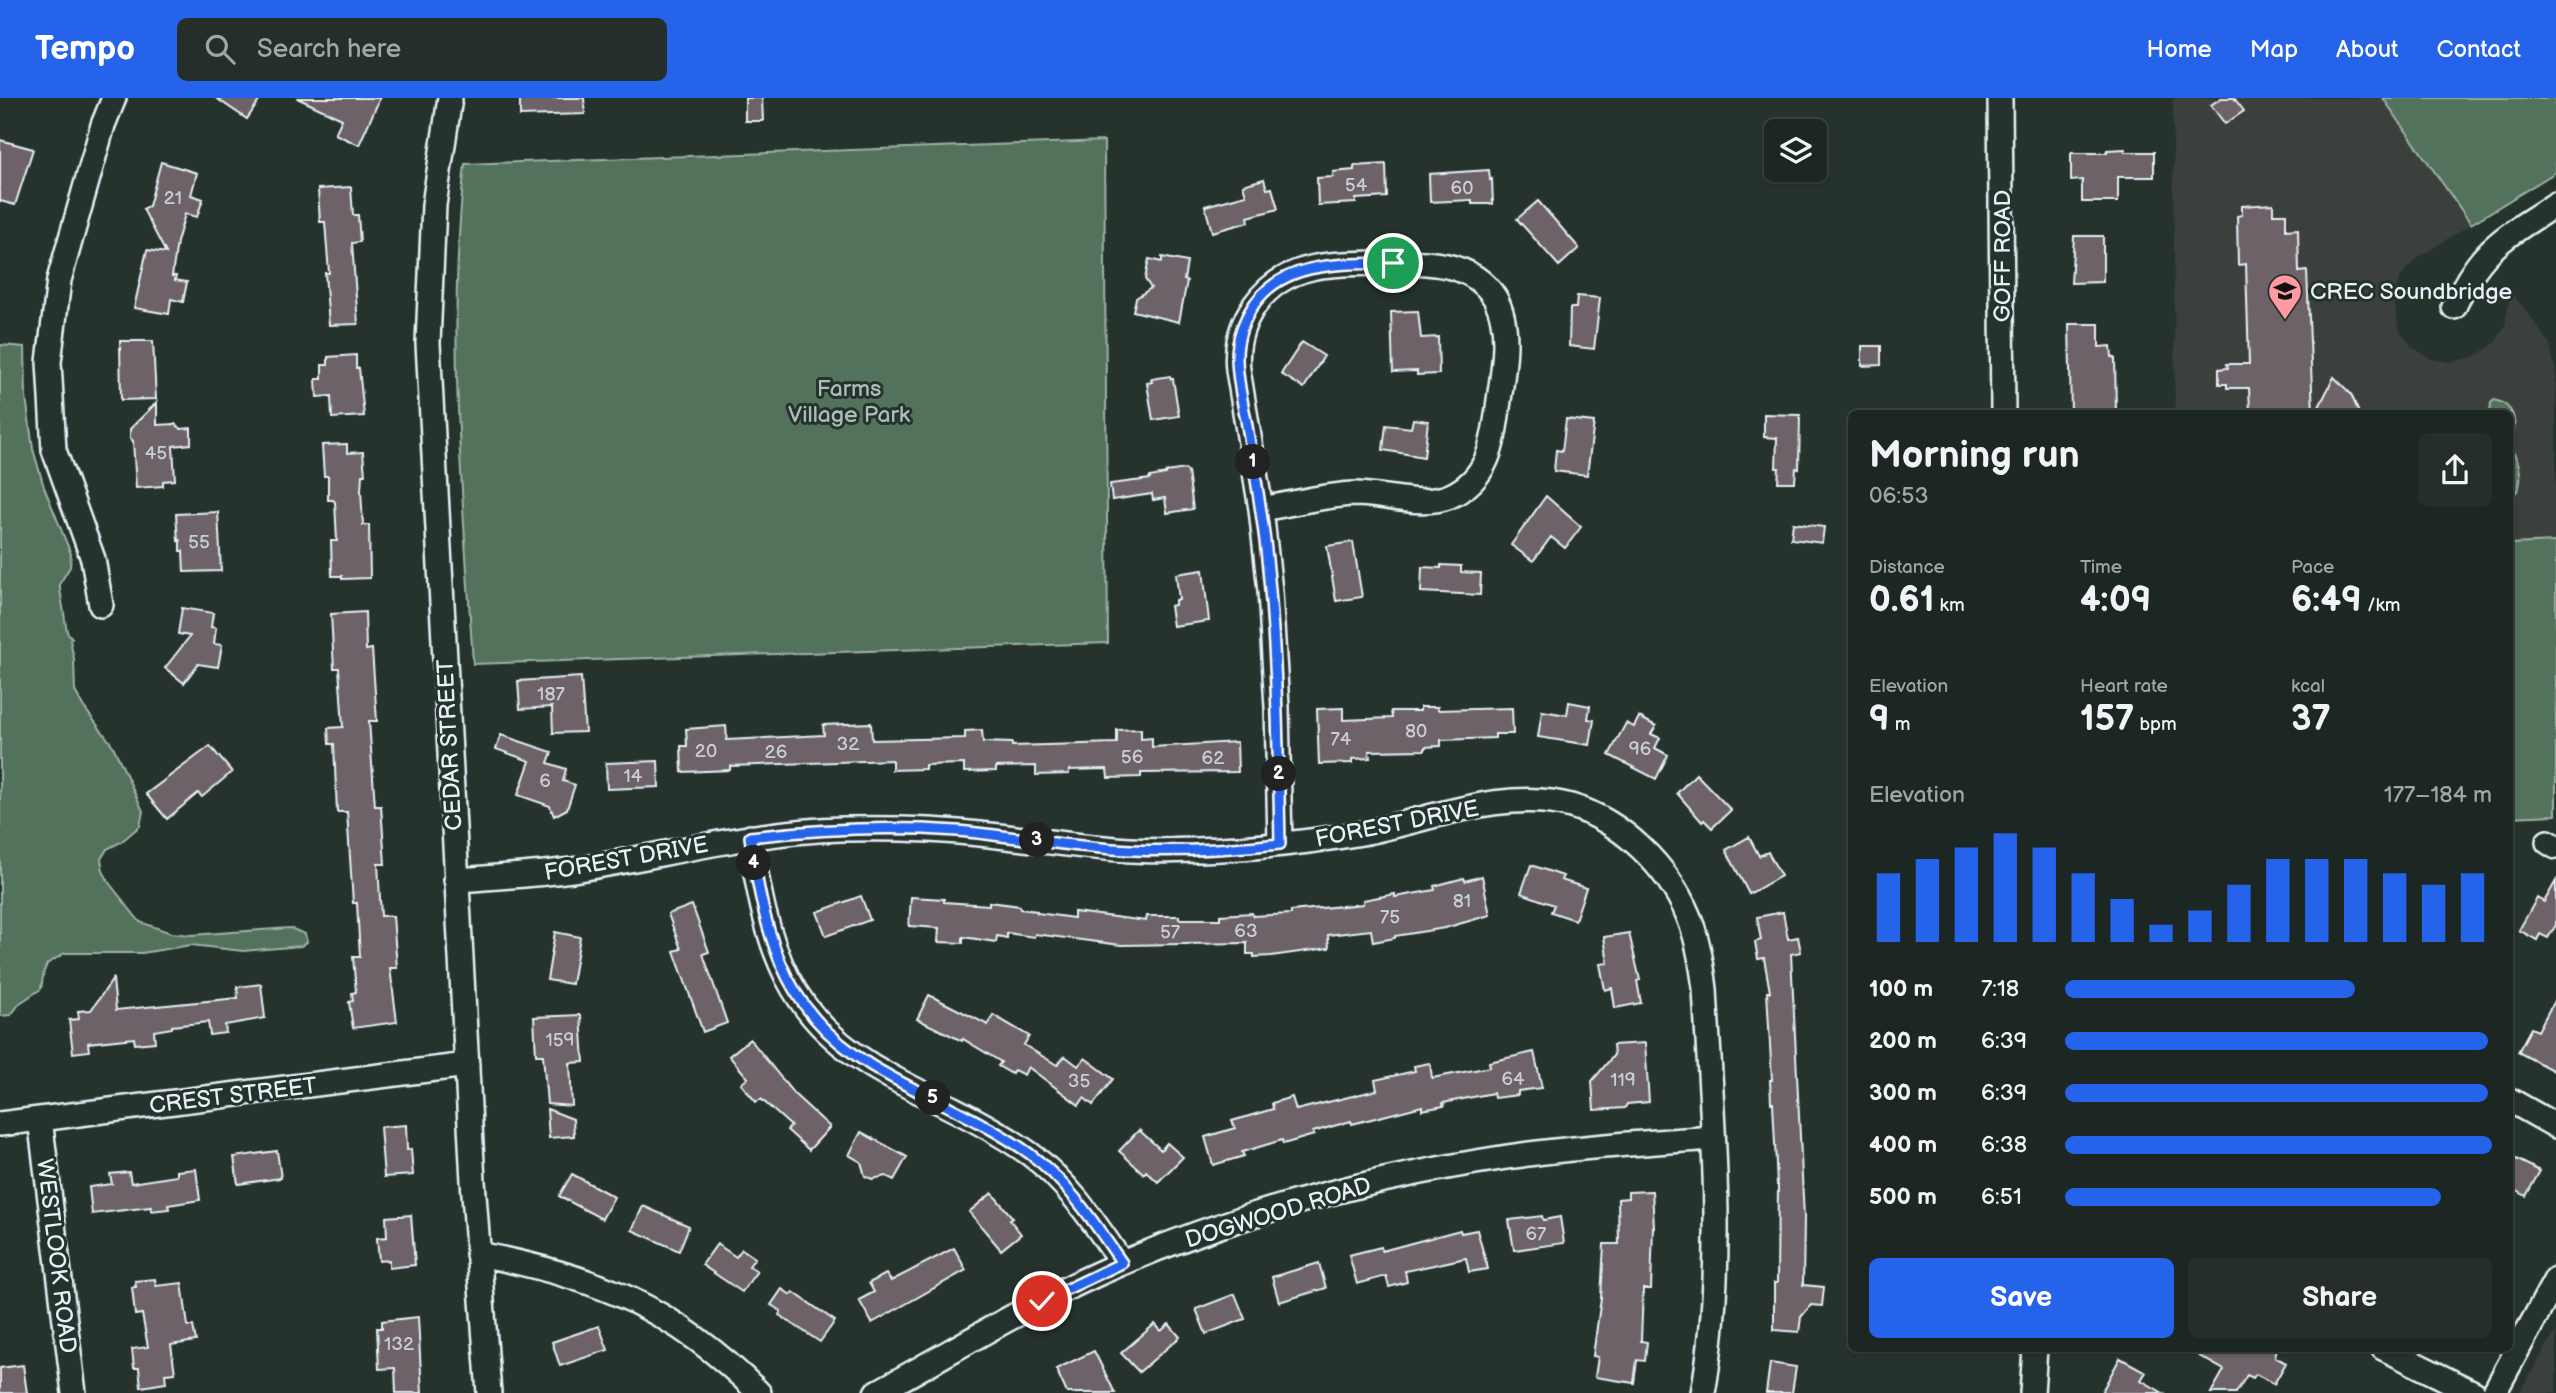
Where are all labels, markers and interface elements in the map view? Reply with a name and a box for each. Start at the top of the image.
search box [177,18,667,81]
text: Tempo [35,29,135,69]
icon: search [201,30,239,68]
text: Search here [257,34,401,65]
text: Home [2147,35,2212,64]
text: Map [2250,35,2298,64]
text: About [2336,35,2398,64]
text: Contact [2436,35,2521,64]
map controls [1764,119,1827,182]
button: layers [1764,119,1827,182]
house number: 54 [1345,174,1368,197]
house number: 60 [1451,177,1473,200]
house number: 21 [164,187,182,210]
street label: GOFF ROAD [1989,190,2017,322]
pin [1363,233,1423,293]
icon: arrive [1374,244,1412,282]
school or university icon: CREC Soundbridge [2266,272,2304,321]
place label: CREC Soundbridge [2310,278,2512,306]
park label: Farms Village Park [788,375,911,429]
text: Morning run [1869,433,2080,478]
button: share [2418,433,2492,507]
house number: 45 [145,442,167,465]
pin: 1 [1236,444,1270,480]
text: 1 [1249,450,1257,473]
text: 06:53 [1869,482,1929,510]
house number: 55 [188,531,210,554]
text: Distance [1869,556,1945,579]
text: Time [2080,556,2122,579]
text: Pace [2291,556,2334,579]
text: 0.61 [1869,579,1934,622]
text: 4:09 [2080,579,2151,622]
text: 6:49 [2291,579,2362,622]
text: km [1934,594,1965,617]
text: /km [2362,594,2401,617]
street label: CEDAR STREET [432,658,468,831]
text: Elevation [1869,675,1948,698]
text: Heart rate [2080,675,2168,698]
text: kcal [2291,675,2325,698]
house number: 187 [537,683,566,706]
text: 9 [1869,698,1890,741]
text: 157 [2080,698,2134,741]
text: 37 [2291,698,2331,741]
text: m [1890,713,1910,736]
text: bpm [2134,713,2177,736]
house number: 80 [1405,720,1427,743]
house number: 74 [1331,728,1352,751]
house number: 32 [837,733,860,756]
house number: 96 [1629,738,1651,761]
house number: 20 [695,740,717,763]
house number: 26 [765,741,787,764]
house number: 56 [1121,746,1143,769]
house number: 62 [1202,747,1225,770]
pin: 2 [1262,756,1296,792]
text: 2 [1273,762,1284,785]
house number: 14 [624,765,643,788]
house number: 6 [539,770,551,793]
text: Elevation [1869,781,1965,809]
text: 177–184 m [2384,781,2492,809]
street label: FOREST DRIVE [1313,794,1481,854]
pin: 3 [1020,822,1054,858]
text: 3 [1031,828,1042,851]
street label: FOREST DRIVE [542,831,710,887]
pin: 4 [736,846,772,880]
text: 4 [748,851,759,874]
house number: 81 [1453,890,1471,913]
house number: 75 [1380,906,1400,929]
house number: 63 [1234,920,1258,943]
house number: 57 [1160,921,1181,944]
text: 100 m [1869,975,1933,1003]
text: 7:18 [1981,975,2019,1003]
text: 200 m [1869,1027,1937,1055]
text: 6:39 [1981,1027,2027,1055]
house number: 159 [545,1029,575,1052]
house number: 64 [1501,1068,1525,1091]
house number: 119 [1610,1069,1636,1092]
house number: 35 [1068,1070,1090,1093]
street label: CREST STREET [148,1072,319,1120]
text: 300 m [1869,1079,1937,1107]
text: 6:39 [1981,1079,2027,1107]
pin: 5 [916,1080,950,1116]
text: 5 [927,1086,938,1109]
text: 400 m [1869,1131,1937,1159]
text: 6:38 [1981,1131,2027,1159]
street label: WESTLOOK ROAD [30,1157,82,1355]
street label: DOGWOOD ROAD [1182,1171,1375,1255]
text: 500 m [1869,1183,1937,1211]
text: 6:51 [1981,1183,2022,1211]
house number: 67 [1526,1223,1547,1246]
button: Save [1869,1258,2174,1338]
button: Share [2188,1258,2492,1338]
pin [1012,1271,1072,1331]
icon: check [1023,1282,1061,1320]
house number: 132 [384,1333,415,1356]

